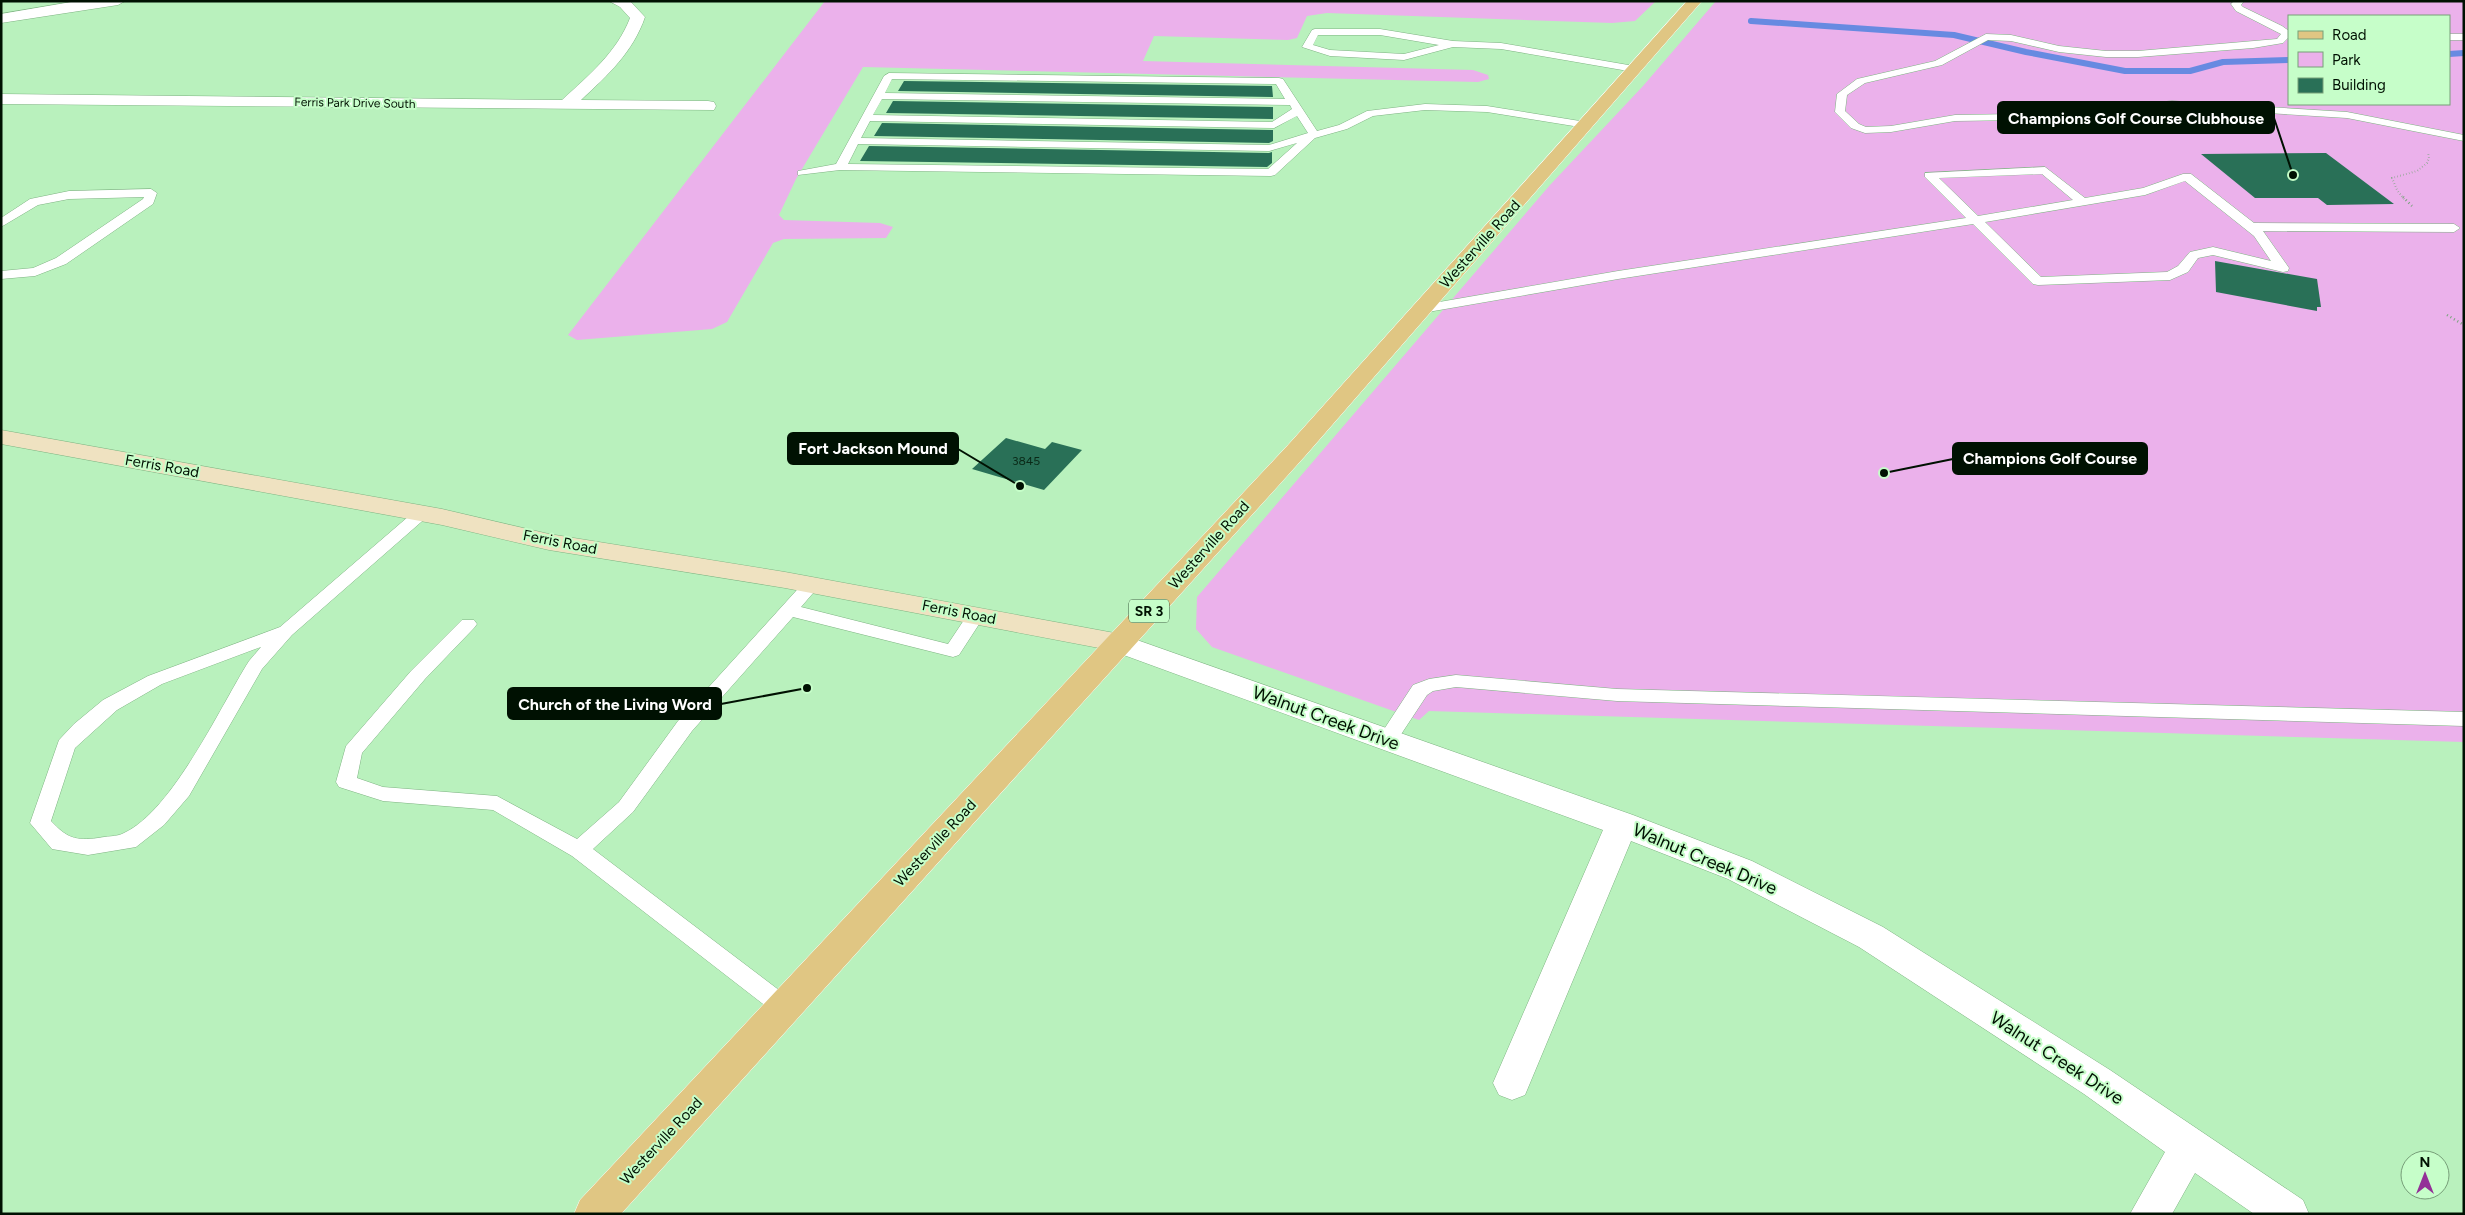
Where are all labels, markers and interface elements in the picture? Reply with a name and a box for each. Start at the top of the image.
legend [2288,15,2450,105]
text: Road [2332,26,2367,44]
text: Park [2332,51,2361,69]
text: Building [2332,76,2386,94]
street label: Ferris Park Drive South [294,95,416,111]
callout: Champions Golf Course Clubhouse [1998,102,2274,133]
text: Champions Golf Course Clubhouse [2008,109,2264,128]
street label: Westerville Road [1436,196,1524,292]
callout: Fort Jackson Mound [788,433,958,464]
text: Fort Jackson Mound [798,439,948,458]
callout: Champions Golf Course [1953,443,2147,474]
text: Champions Golf Course [1963,449,2137,468]
street label: Ferris Road [123,451,201,481]
house number: 3845 [1012,454,1040,468]
street label: Westerville Road [1165,497,1253,593]
street label: Ferris Road [521,526,599,558]
street label: Ferris Road [920,596,998,628]
road number: SR 3 [1129,600,1169,622]
street label: Walnut Creek Drive [1250,681,1403,755]
callout: Church of the Living Word [508,688,721,719]
text: Church of the Living Word [518,695,712,714]
street label: Westerville Road [890,796,980,890]
street label: Walnut Creek Drive [1630,819,1781,899]
street label: Walnut Creek Drive [1986,1007,2128,1109]
street label: Westerville Road [616,1094,706,1188]
north arrow [2400,1150,2450,1200]
text: N [2420,1154,2430,1171]

